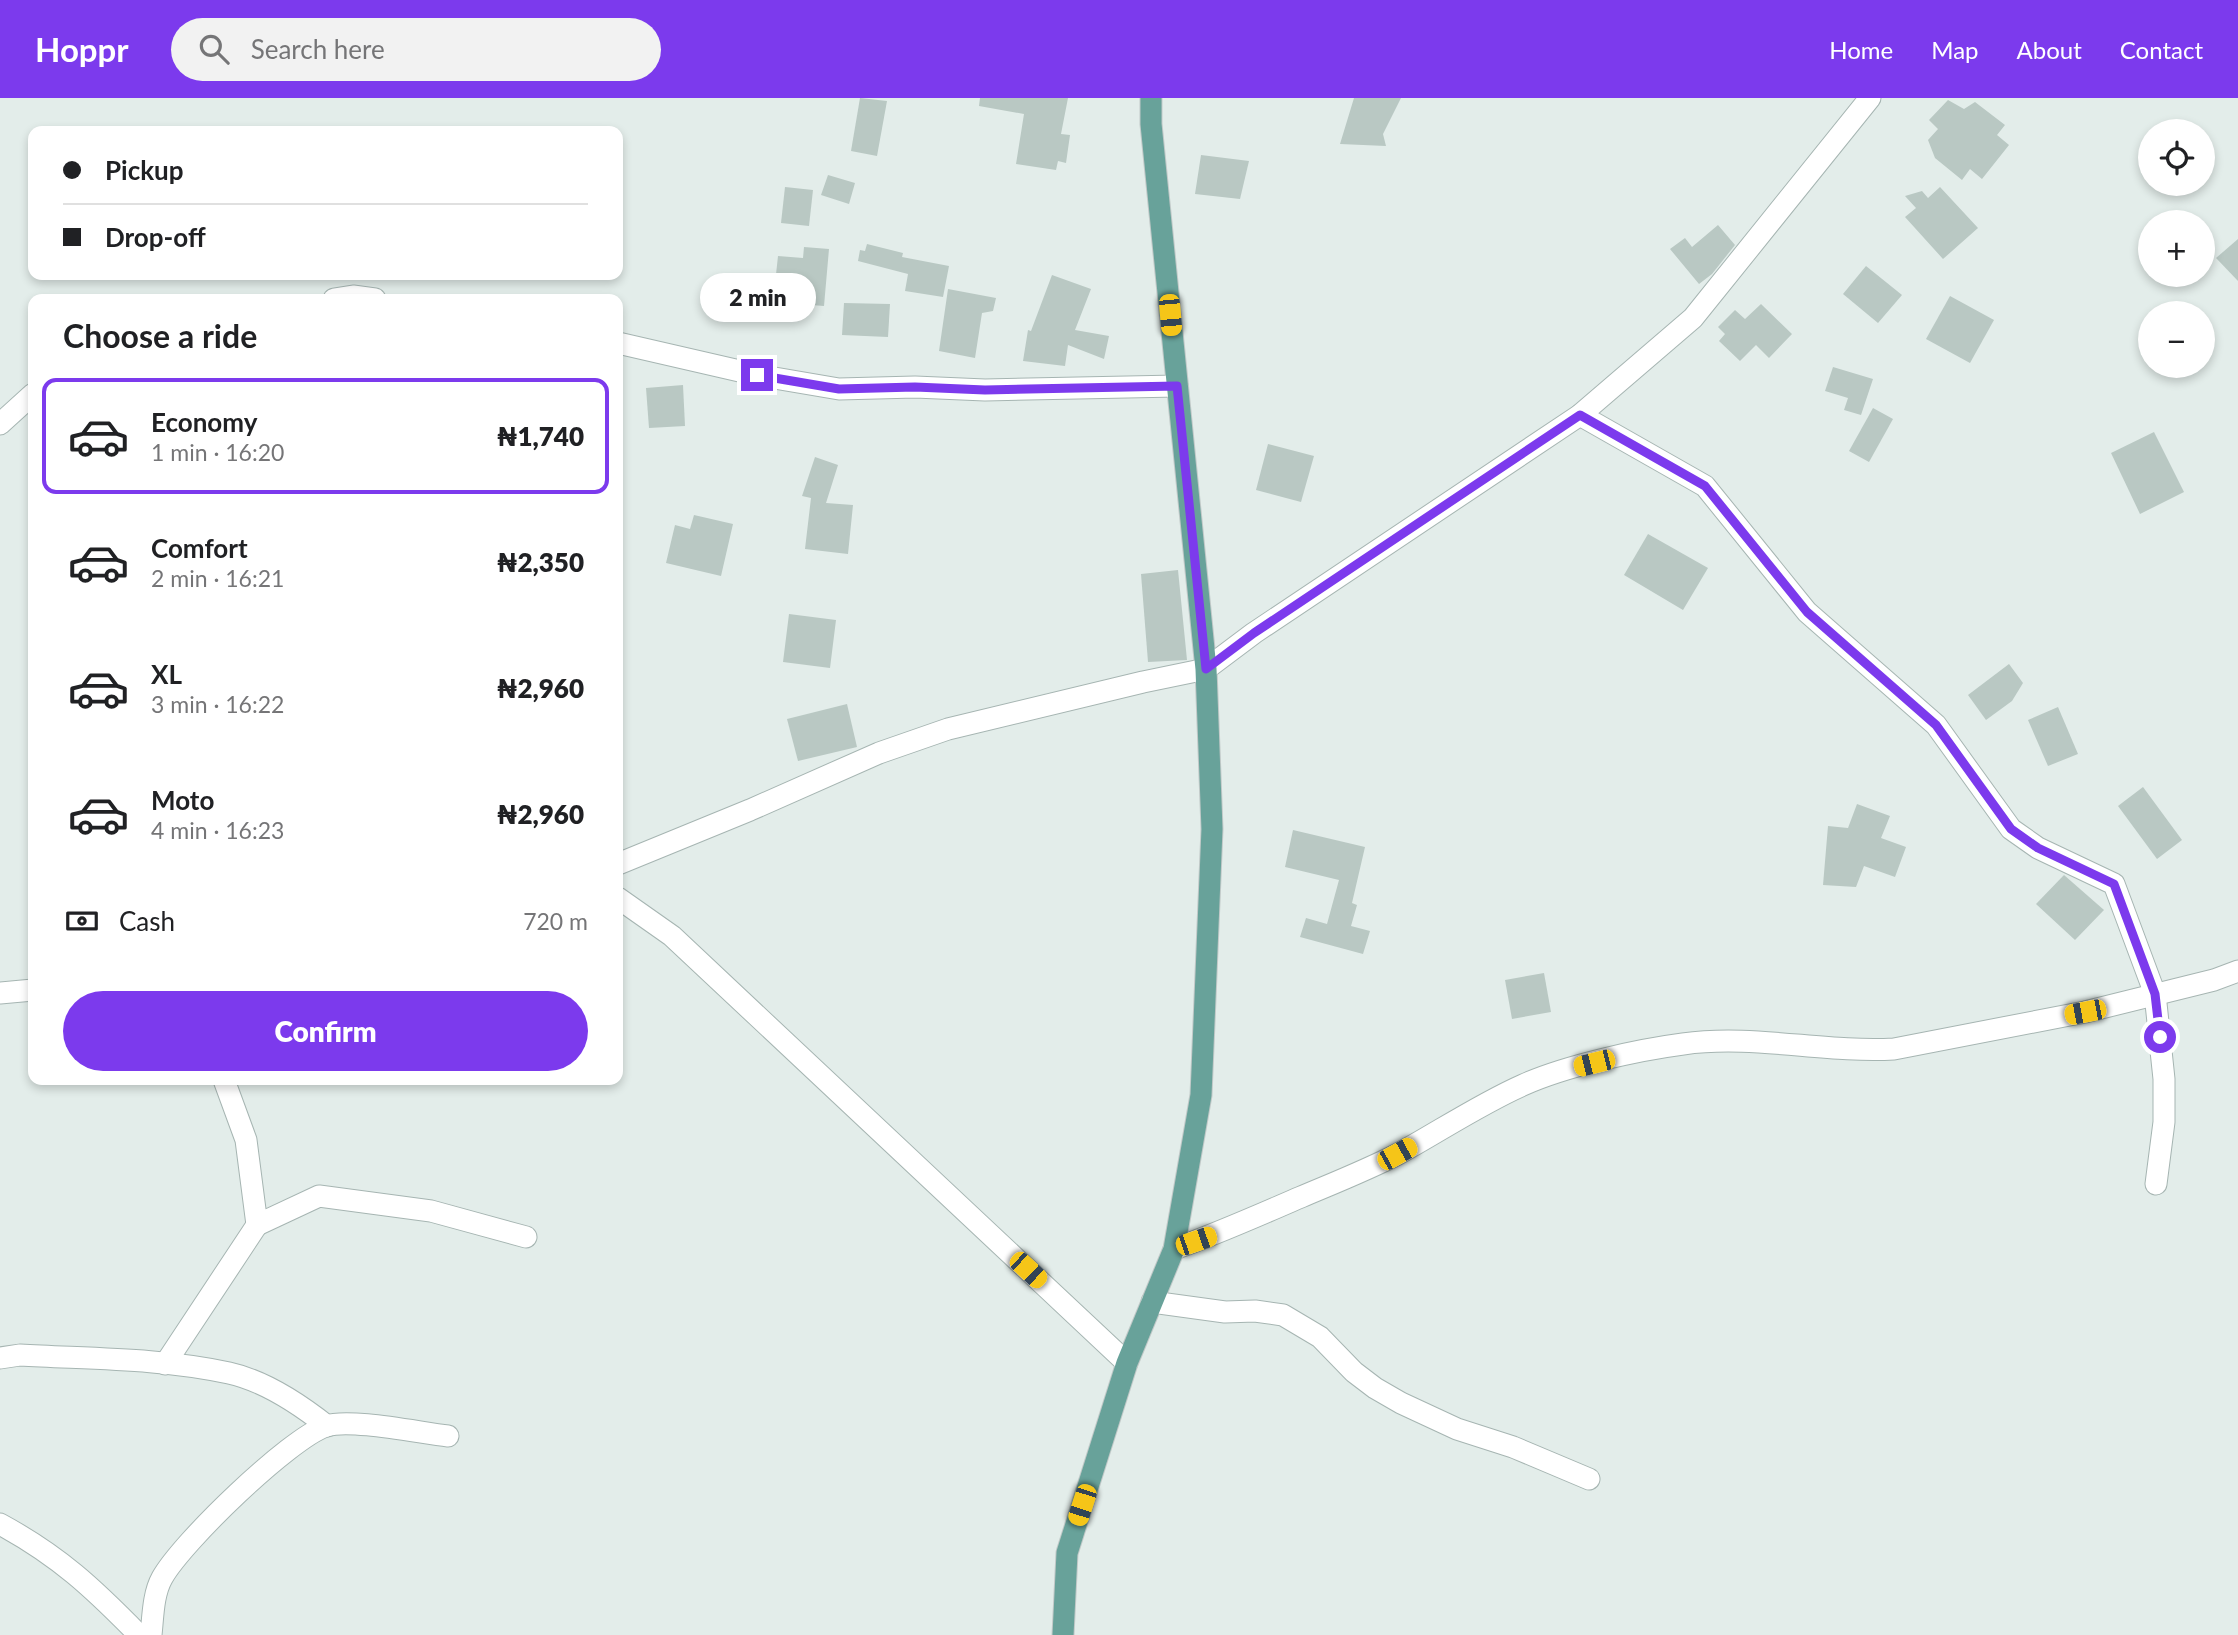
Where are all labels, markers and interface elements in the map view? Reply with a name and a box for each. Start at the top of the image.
search box [171,18,661,81]
text: Hoppr [35,29,129,69]
icon: search [195,30,233,68]
text: Search here [251,33,385,65]
text: Home [1829,35,1893,64]
text: Map [1931,35,1979,64]
text: About [2017,35,2082,64]
text: Contact [2120,35,2203,64]
map controls [2138,119,2215,378]
button: locate [2138,119,2215,196]
text: Pickup [105,154,184,186]
button: + [2138,210,2215,287]
text: Drop-off [105,221,206,253]
callout: 2 min [699,274,815,322]
text: 2 min [729,283,787,311]
car [1158,293,1183,337]
button: − [2138,301,2215,378]
text: Choose a ride [63,316,257,355]
route end [741,359,773,391]
icon: car [67,405,130,468]
text: Economy [151,406,257,438]
text: ₦1,740 [497,420,584,452]
text: 1 min · 16:20 [151,438,284,466]
icon: car [67,531,130,594]
text: Comfort [151,532,248,564]
text: ₦2,350 [497,546,584,578]
text: 2 min · 16:21 [151,564,284,592]
icon: car [67,657,130,720]
text: XL [151,658,182,690]
text: ₦2,960 [497,672,584,704]
text: 3 min · 16:22 [151,690,284,718]
icon: car [67,783,130,846]
text: Moto [151,784,214,816]
text: ₦2,960 [497,798,584,830]
text: 4 min · 16:23 [151,816,284,844]
icon: cash [63,902,101,940]
text: Cash [119,905,175,937]
text: 720 m [523,907,588,935]
button: Confirm [63,991,588,1071]
car [2063,998,2108,1026]
route start [2144,1021,2176,1053]
car [1572,1048,1617,1078]
car [1374,1135,1421,1173]
car [1173,1224,1220,1258]
car [1006,1248,1051,1292]
car [1066,1482,1099,1528]

